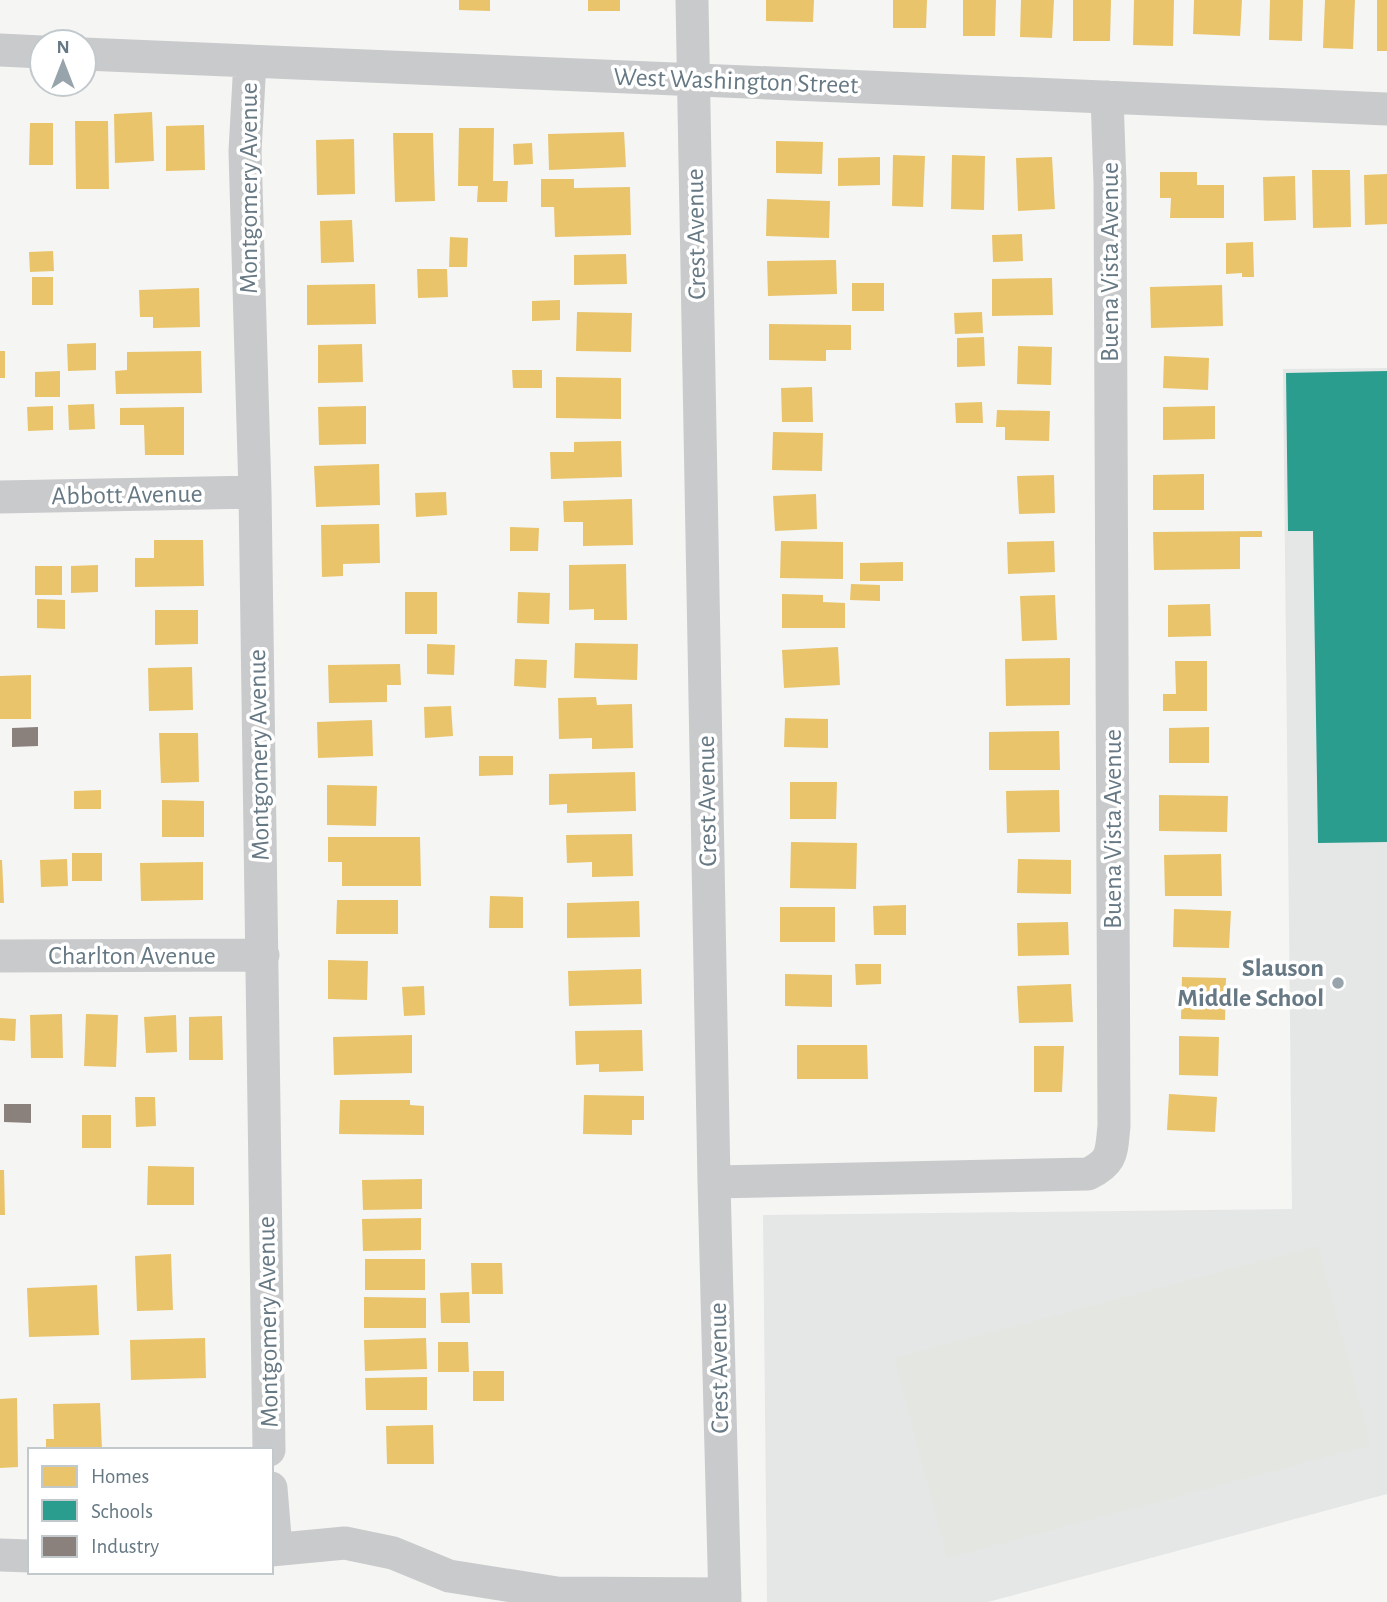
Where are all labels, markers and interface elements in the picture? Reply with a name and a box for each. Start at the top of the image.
north arrow [28,28,98,98]
text: N [56,38,70,57]
street label: West Washington Street [613,64,859,98]
street label: Montgomery Avenue [236,82,262,294]
street label: Buena Vista Avenue [1097,162,1123,362]
street label: Crest Avenue [682,168,710,300]
street label: Abbott Avenue [51,481,203,509]
street label: Montgomery Avenue [244,649,274,861]
street label: Buena Vista Avenue [1100,729,1126,929]
street label: Crest Avenue [693,735,721,867]
street label: Charlton Avenue [48,943,216,969]
place label: Slauson Middle School [1177,955,1324,1011]
marker: Slauson Middle School [1330,975,1346,991]
street label: Montgomery Avenue [253,1216,283,1428]
street label: Crest Avenue [705,1302,733,1434]
legend [28,1448,273,1574]
text: Homes [91,1466,149,1487]
text: Schools [91,1501,153,1522]
text: Industry [91,1536,159,1557]

